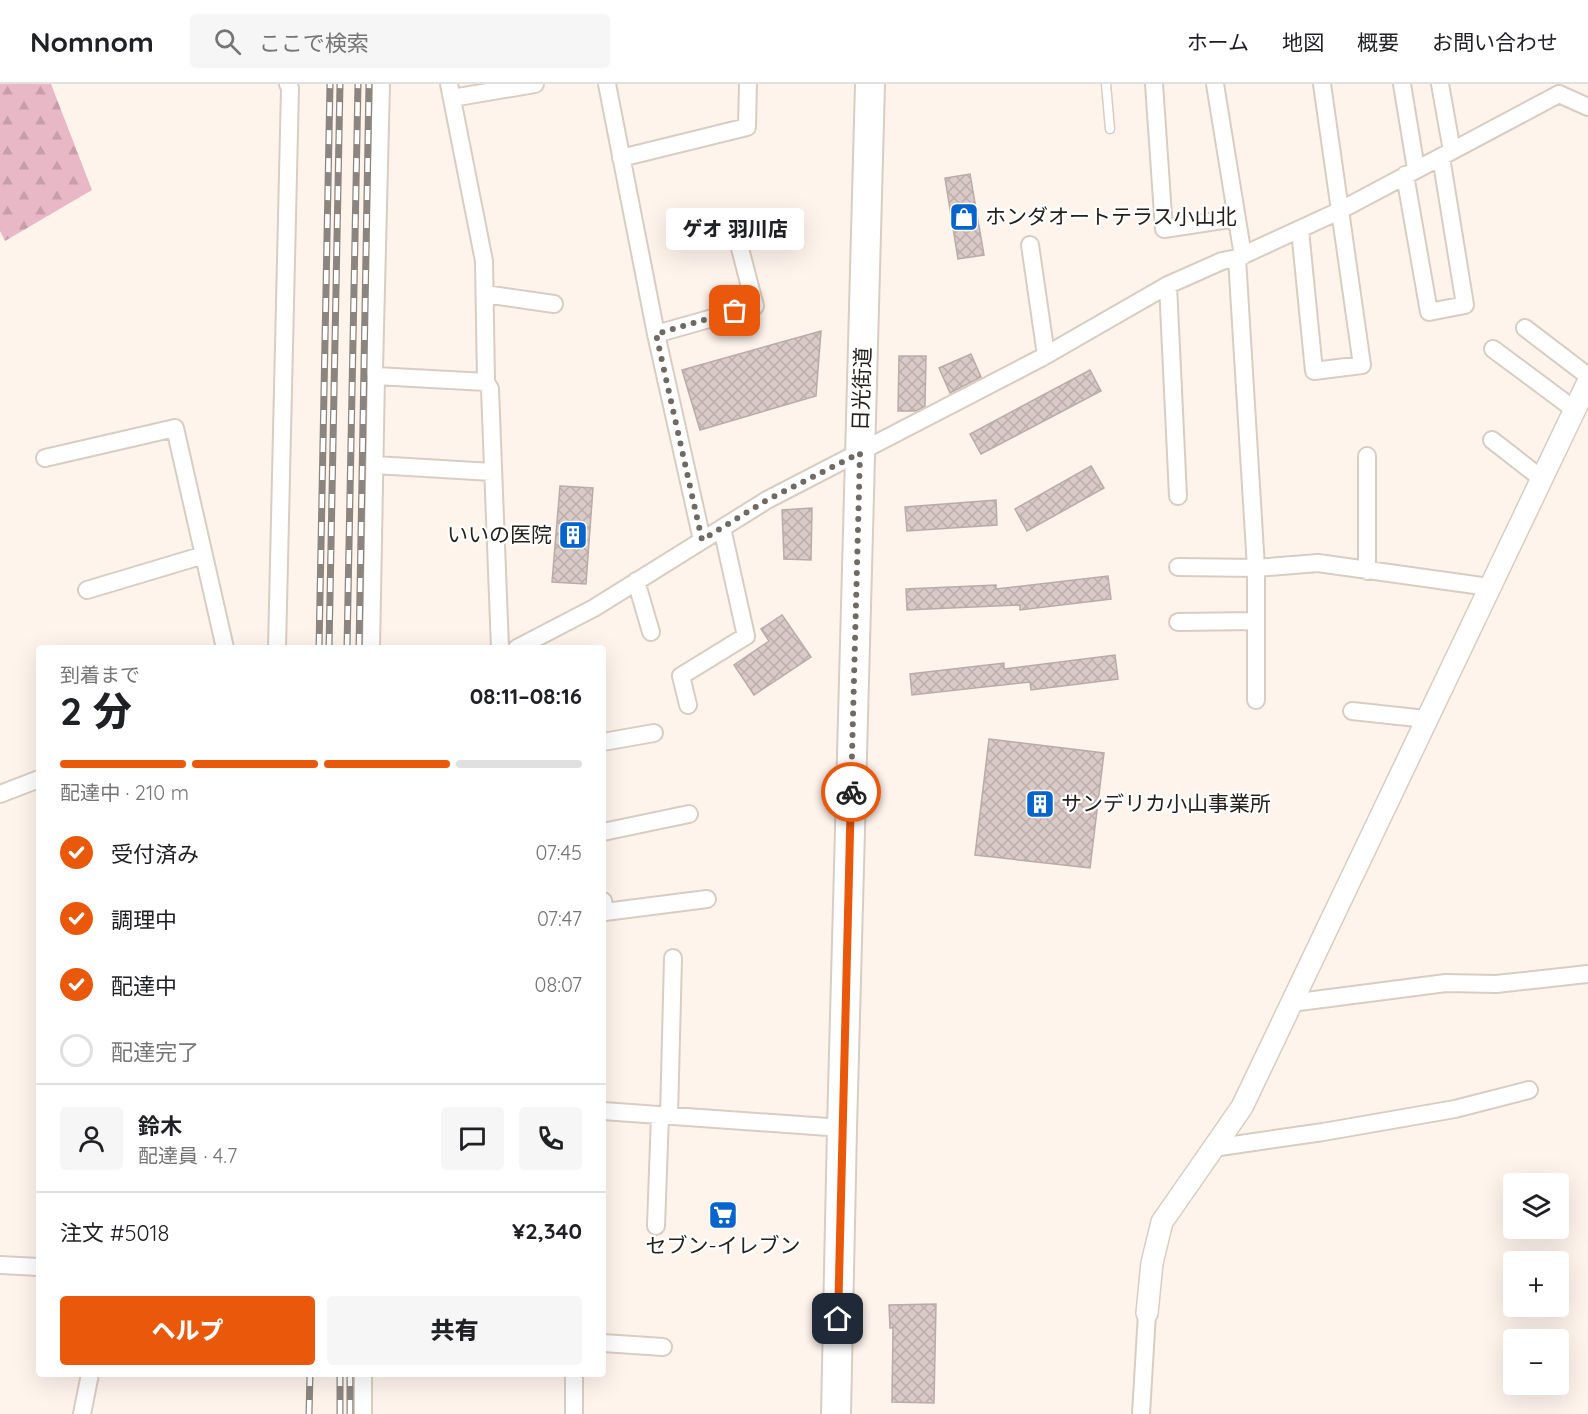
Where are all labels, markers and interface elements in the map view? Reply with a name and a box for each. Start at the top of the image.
search box [190,14,610,68]
text: Nomnom [30,24,154,59]
icon: search [211,25,244,58]
text: ここで検索 [259,29,369,57]
text: ホーム [1187,29,1249,55]
text: 地図 [1282,29,1324,55]
text: 概要 [1357,29,1399,55]
text: お問い合わせ [1432,29,1558,55]
shop icon: ホンダオートテラス小山北 [948,201,980,233]
place label: ホンダオートテラス小山北 [985,203,1237,229]
callout: ゲオ 羽川店 [666,209,804,251]
text: ゲオ 羽川店 [682,216,788,241]
pin [709,285,760,336]
icon: bag [718,294,751,327]
street label: 日光街道 [847,347,875,431]
building icon: いいの医院 [557,519,589,551]
place label: いいの医院 [447,521,552,547]
text: 到着まで [60,662,140,687]
text: 08:11–08:16 [470,682,582,710]
text: 2 分 [60,686,132,735]
courier [821,762,881,822]
icon: bike [835,776,868,809]
text: 配達中 · 210 m [60,780,189,805]
building icon: サンデリカ小山事業所 [1024,788,1056,820]
place label: サンデリカ小山事業所 [1061,790,1271,816]
icon: check [60,836,93,869]
text: 受付済み [111,840,199,868]
text: 07:45 [536,840,582,865]
icon: check [60,902,93,935]
text: 調理中 [111,906,177,934]
text: 07:47 [537,906,582,931]
icon: check [60,968,93,1001]
text: 配達中 [111,972,177,1000]
text: 08:07 [535,972,582,997]
text: 配達完了 [111,1038,199,1066]
button: person [60,1107,123,1170]
button: chat [441,1107,504,1170]
button: phone [519,1107,582,1170]
text: 鈴木 [138,1112,182,1140]
text: 配達員 · 4.7 [138,1143,237,1168]
map controls [1503,1173,1569,1395]
button: layers [1503,1173,1569,1239]
supermarket icon: セブン-イレブン [707,1199,739,1231]
text: ¥2,340 [512,1217,582,1245]
text: 注文 #5018 [60,1219,170,1247]
place label: セブン-イレブン [645,1232,801,1258]
button: + [1503,1251,1569,1317]
pin [812,1293,863,1344]
button: ヘルプ [60,1296,315,1365]
button: 共有 [327,1296,582,1365]
icon: home [821,1302,854,1335]
button: − [1503,1329,1569,1395]

